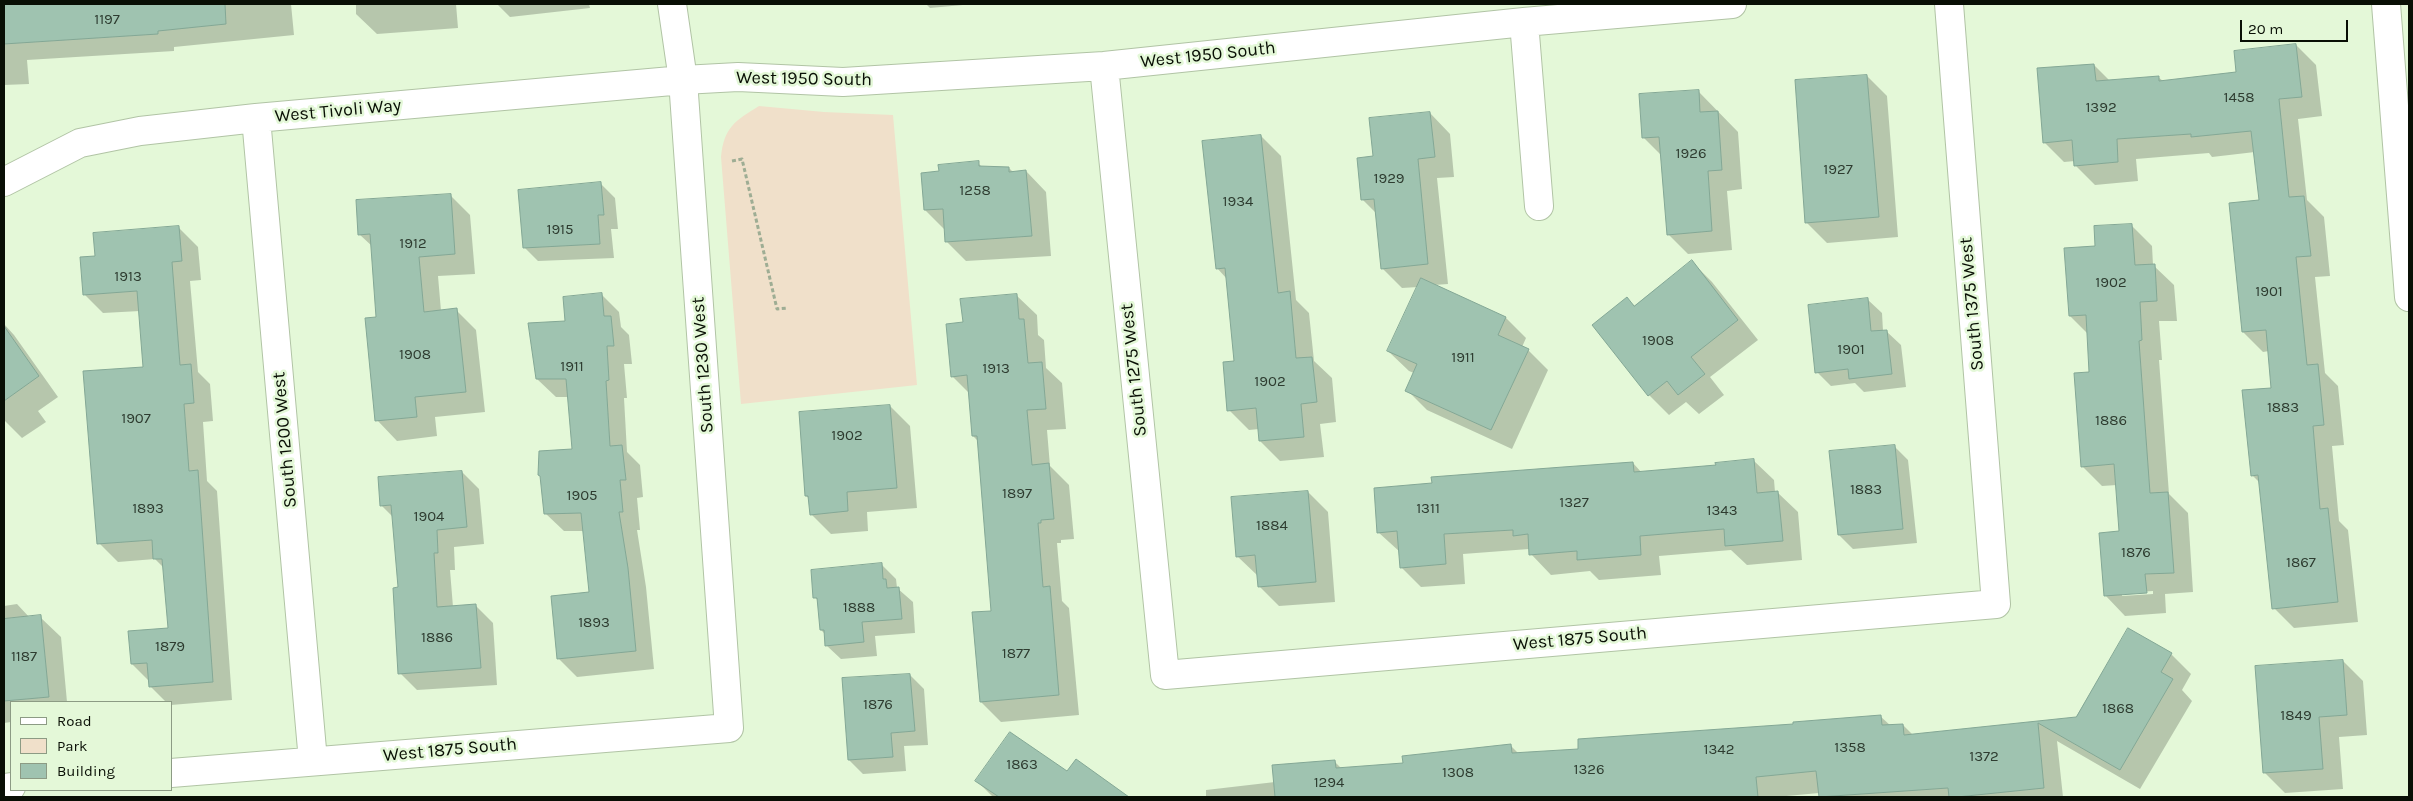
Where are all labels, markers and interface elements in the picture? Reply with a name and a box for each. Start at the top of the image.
scale bar [2243,10,2350,42]
house number: 1197 [94,11,120,29]
text: 20 m [2248,20,2283,38]
street label: West 1950 South [1139,37,1277,73]
street label: West 1950 South [736,67,872,91]
house number: 1458 [2223,89,2255,107]
street label: West Tivoli Way [274,95,402,127]
house number: 1392 [2085,99,2117,117]
house number: 1926 [1676,145,1706,163]
house number: 1927 [1823,161,1853,179]
house number: 1929 [1373,170,1405,188]
house number: 1258 [959,182,991,200]
house number: 1934 [1223,193,1253,211]
house number: 1915 [546,221,574,239]
house number: 1912 [399,235,427,253]
street label: South 1375 West [1955,236,1989,372]
house number: 1913 [114,268,142,286]
house number: 1902 [2095,274,2127,292]
house number: 1901 [2255,283,2283,301]
street label: South 1230 West [687,296,719,434]
street label: South 1275 West [1116,302,1152,438]
house number: 1908 [1642,332,1674,350]
house number: 1901 [1837,341,1865,359]
house number: 1908 [399,346,431,364]
house number: 1911 [1451,349,1475,367]
house number: 1911 [560,358,584,376]
house number: 1913 [982,360,1010,378]
street label: South 1200 West [268,371,302,509]
house number: 1902 [1254,373,1286,391]
house number: 1883 [2267,399,2299,417]
house number: 1907 [121,410,151,428]
house number: 1886 [2095,412,2127,430]
house number: 1902 [831,427,863,445]
house number: 1883 [1850,481,1882,499]
house number: 1897 [1002,485,1032,503]
house number: 1905 [566,487,598,505]
house number: 1327 [1559,494,1589,512]
house number: 1893 [132,500,164,518]
house number: 1311 [1416,500,1440,518]
house number: 1343 [1706,502,1738,520]
house number: 1904 [414,508,444,526]
house number: 1884 [1256,517,1288,535]
house number: 1876 [2121,544,2151,562]
house number: 1867 [2286,554,2316,572]
house number: 1888 [843,599,875,617]
house number: 1893 [578,614,610,632]
street label: West 1875 South [1512,622,1648,656]
house number: 1886 [421,629,453,647]
house number: 1879 [155,638,185,656]
house number: 1877 [1002,645,1030,663]
house number: 1187 [11,648,37,666]
house number: 1876 [863,696,893,714]
house number: 1868 [2102,700,2134,718]
legend [10,701,172,791]
house number: 1849 [2280,707,2312,725]
text: Road [57,712,92,730]
street label: West 1875 South [382,733,518,767]
text: Park [57,737,87,755]
house number: 1358 [1834,739,1866,757]
house number: 1342 [1704,741,1734,759]
house number: 1372 [1969,748,1999,766]
house number: 1863 [1006,756,1038,774]
house number: 1326 [1573,761,1605,779]
text: Building [57,762,115,780]
house number: 1308 [1442,764,1474,782]
house number: 1294 [1314,774,1344,792]

